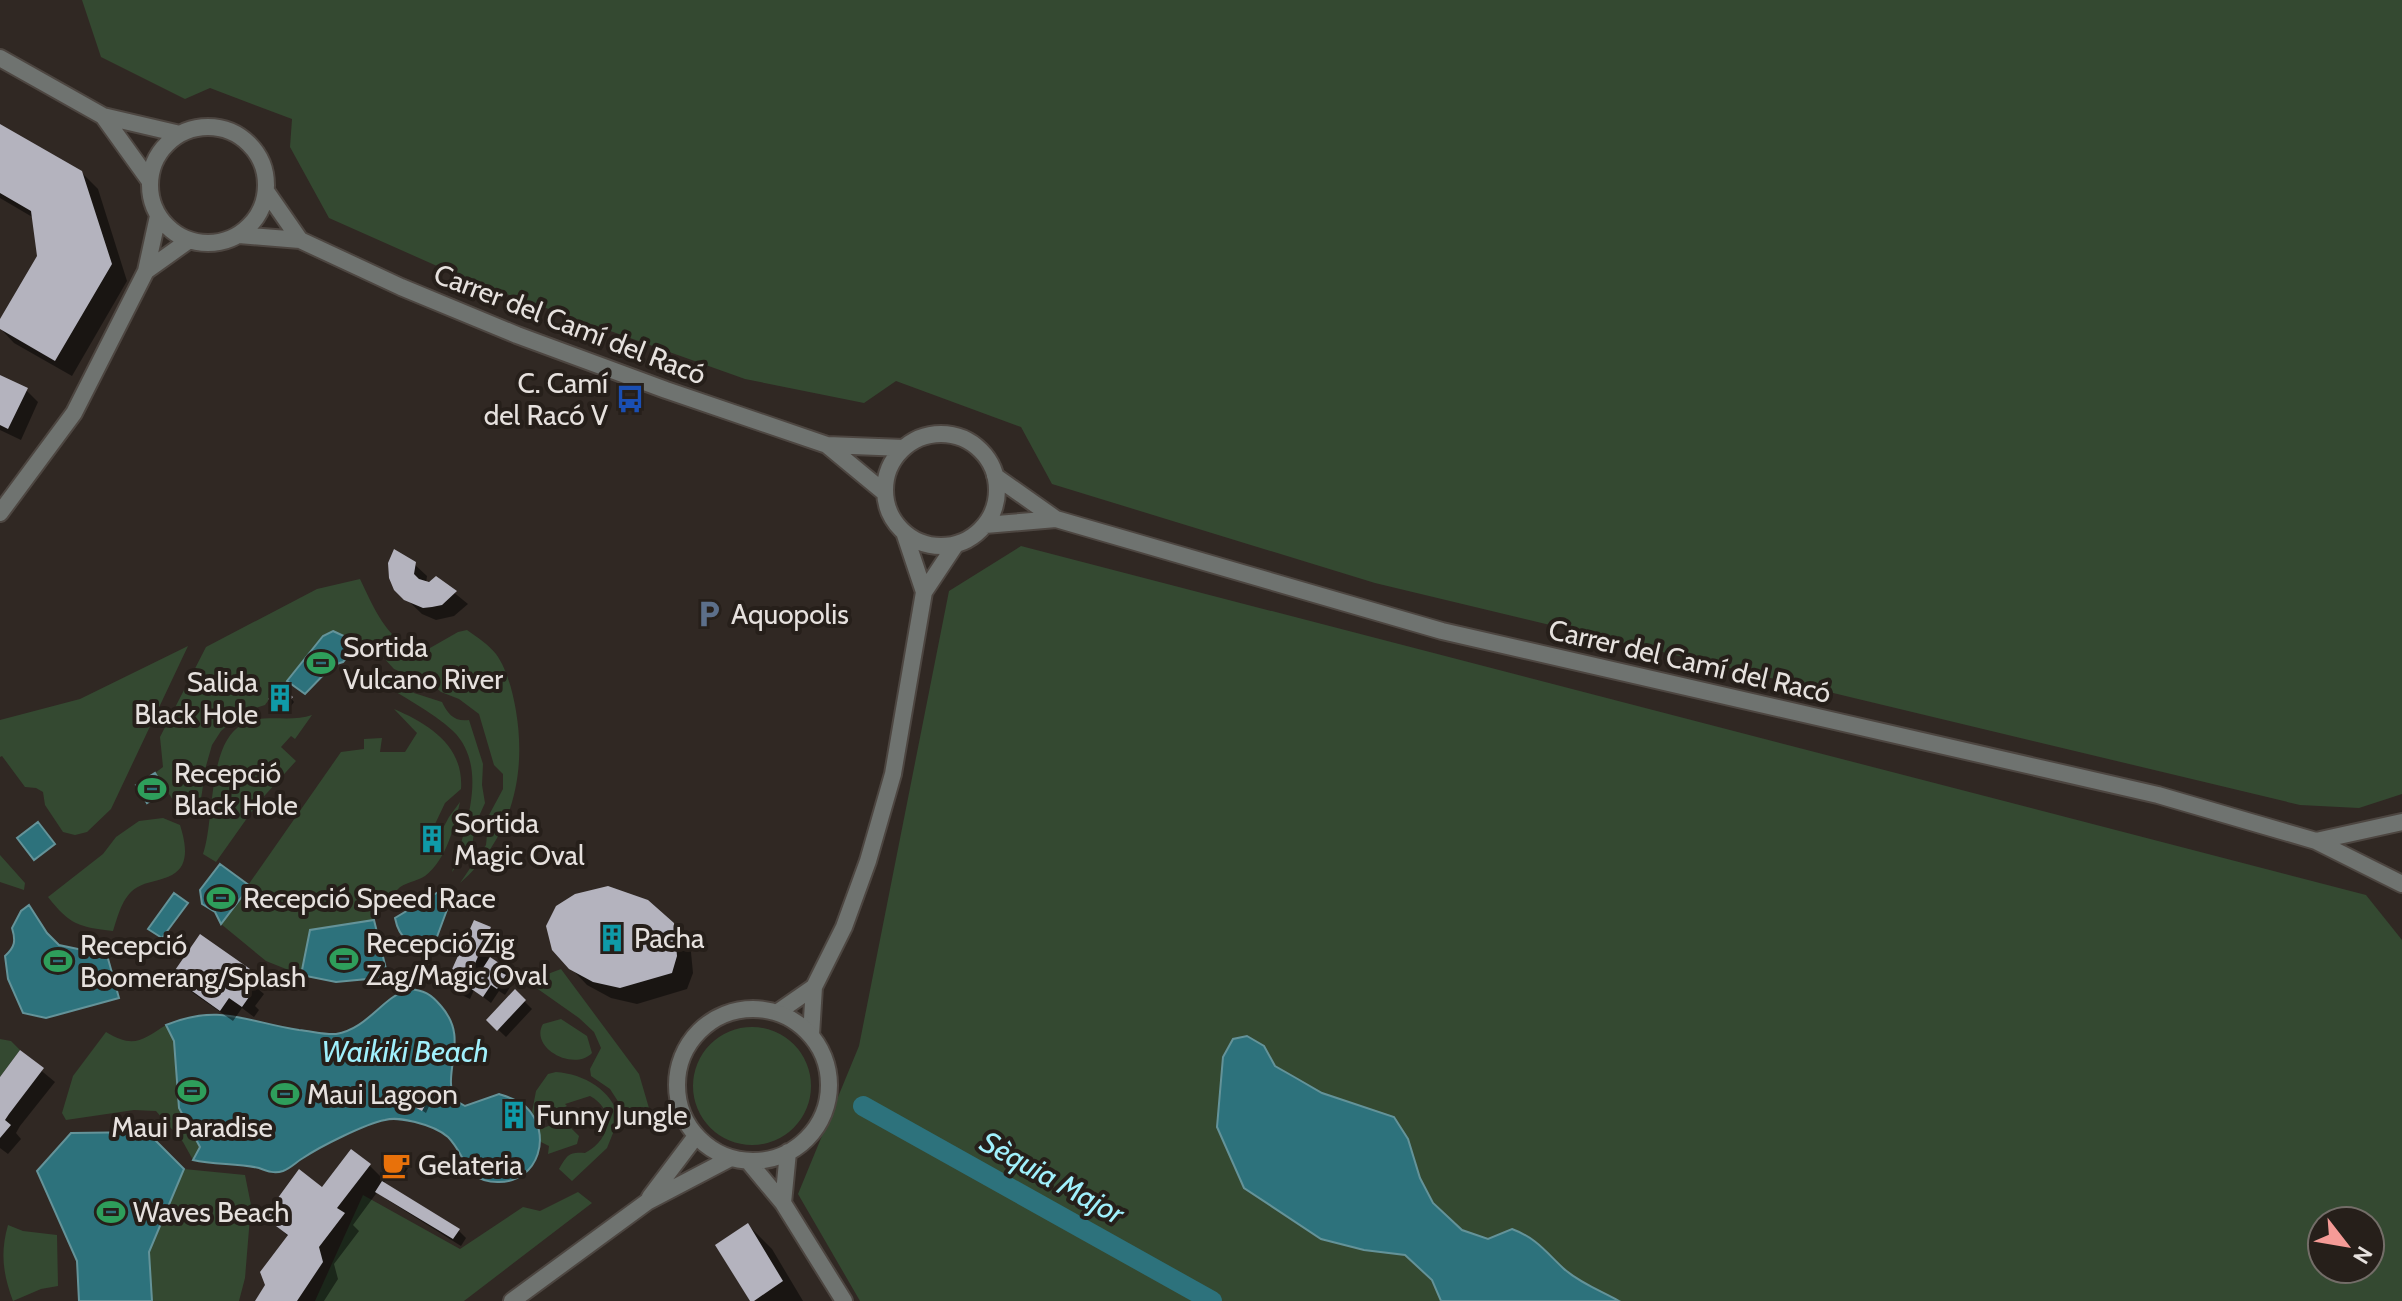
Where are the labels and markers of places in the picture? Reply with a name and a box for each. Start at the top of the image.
place label: C. Camí del Racó V [484,366,608,432]
bus stop icon: C. Camí del Racó V [615,384,645,414]
place label: Aquopolis [731,597,849,631]
parking icon: Aquopolis [694,599,724,629]
place label: Sortida Vulcano River [343,630,503,696]
sports icon: Sortida Vulcano River [306,648,336,678]
place label: Salida Black Hole [134,665,259,731]
building icon: Salida Black Hole [265,683,295,713]
place label: Recepció Black Hole [174,756,298,822]
sports icon: Recepció Black Hole [137,774,167,804]
place label: Sortida Magic Oval [454,806,585,872]
building icon: Sortida Magic Oval [417,824,447,854]
place label: Recepció Speed Race [243,881,496,915]
sports icon: Recepció Speed Race [206,883,236,913]
place label: Pacha [634,921,705,955]
building icon: Pacha [597,923,627,953]
place label: Recepció Zig Zag/Magic Oval [366,926,548,992]
place label: Recepció Boomerang/Splash [80,928,306,994]
sports icon: Recepció Zig Zag/Magic Oval [329,944,359,974]
sports icon: Recepció Boomerang/Splash [43,946,73,976]
sports icon: Maui Paradise [177,1076,207,1106]
place label: Maui Lagoon [307,1077,458,1111]
sports icon: Maui Lagoon [270,1079,300,1109]
place label: Funny Jungle [536,1098,687,1132]
building icon: Funny Jungle [499,1100,529,1130]
place label: Maui Paradise [111,1110,273,1144]
place label: Gelateria [418,1148,523,1182]
cafe icon: Gelateria [381,1150,411,1180]
place label: Waves Beach [133,1195,289,1229]
sports icon: Waves Beach [96,1197,126,1227]

